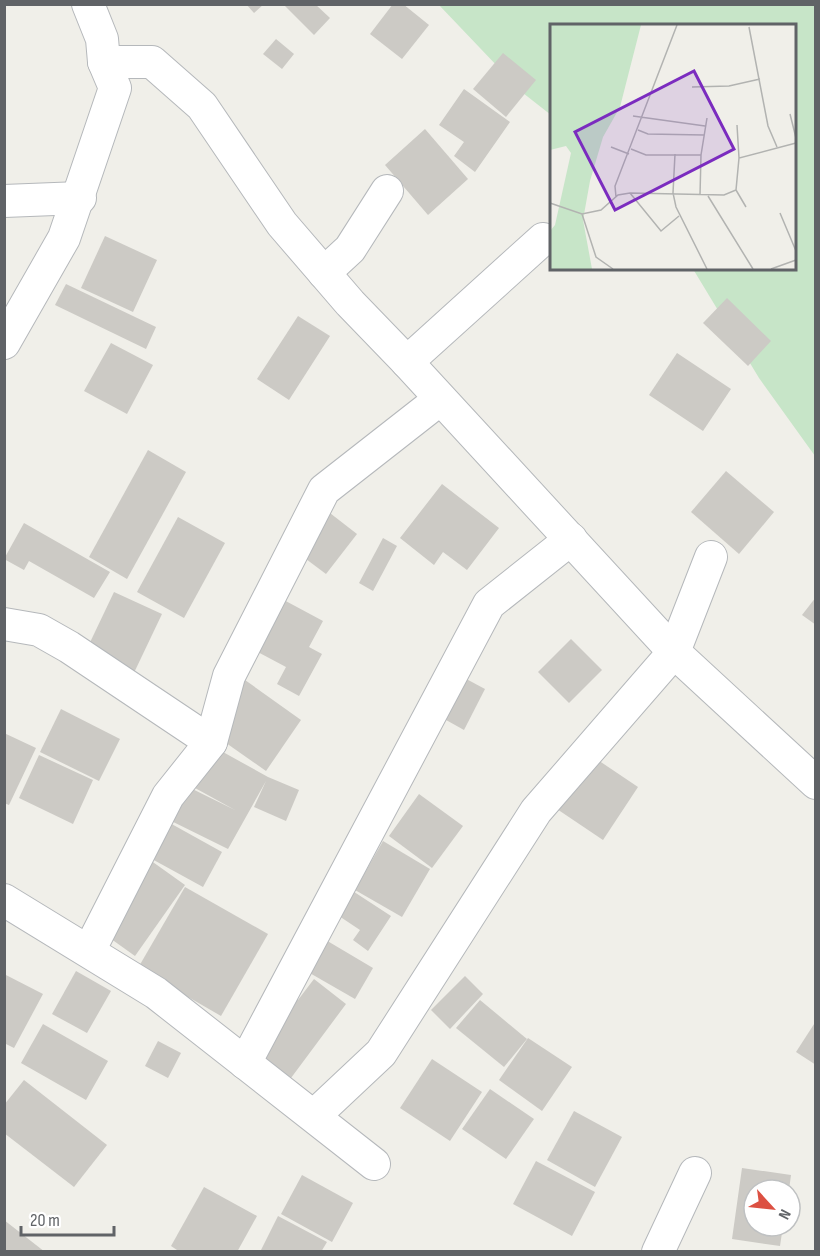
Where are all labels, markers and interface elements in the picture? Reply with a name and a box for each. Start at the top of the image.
inset map [550,24,796,270]
north arrow [742,1178,802,1238]
scale bar [21,1199,114,1237]
text: N [774,1206,794,1222]
text: 20 m [30,1210,60,1231]

